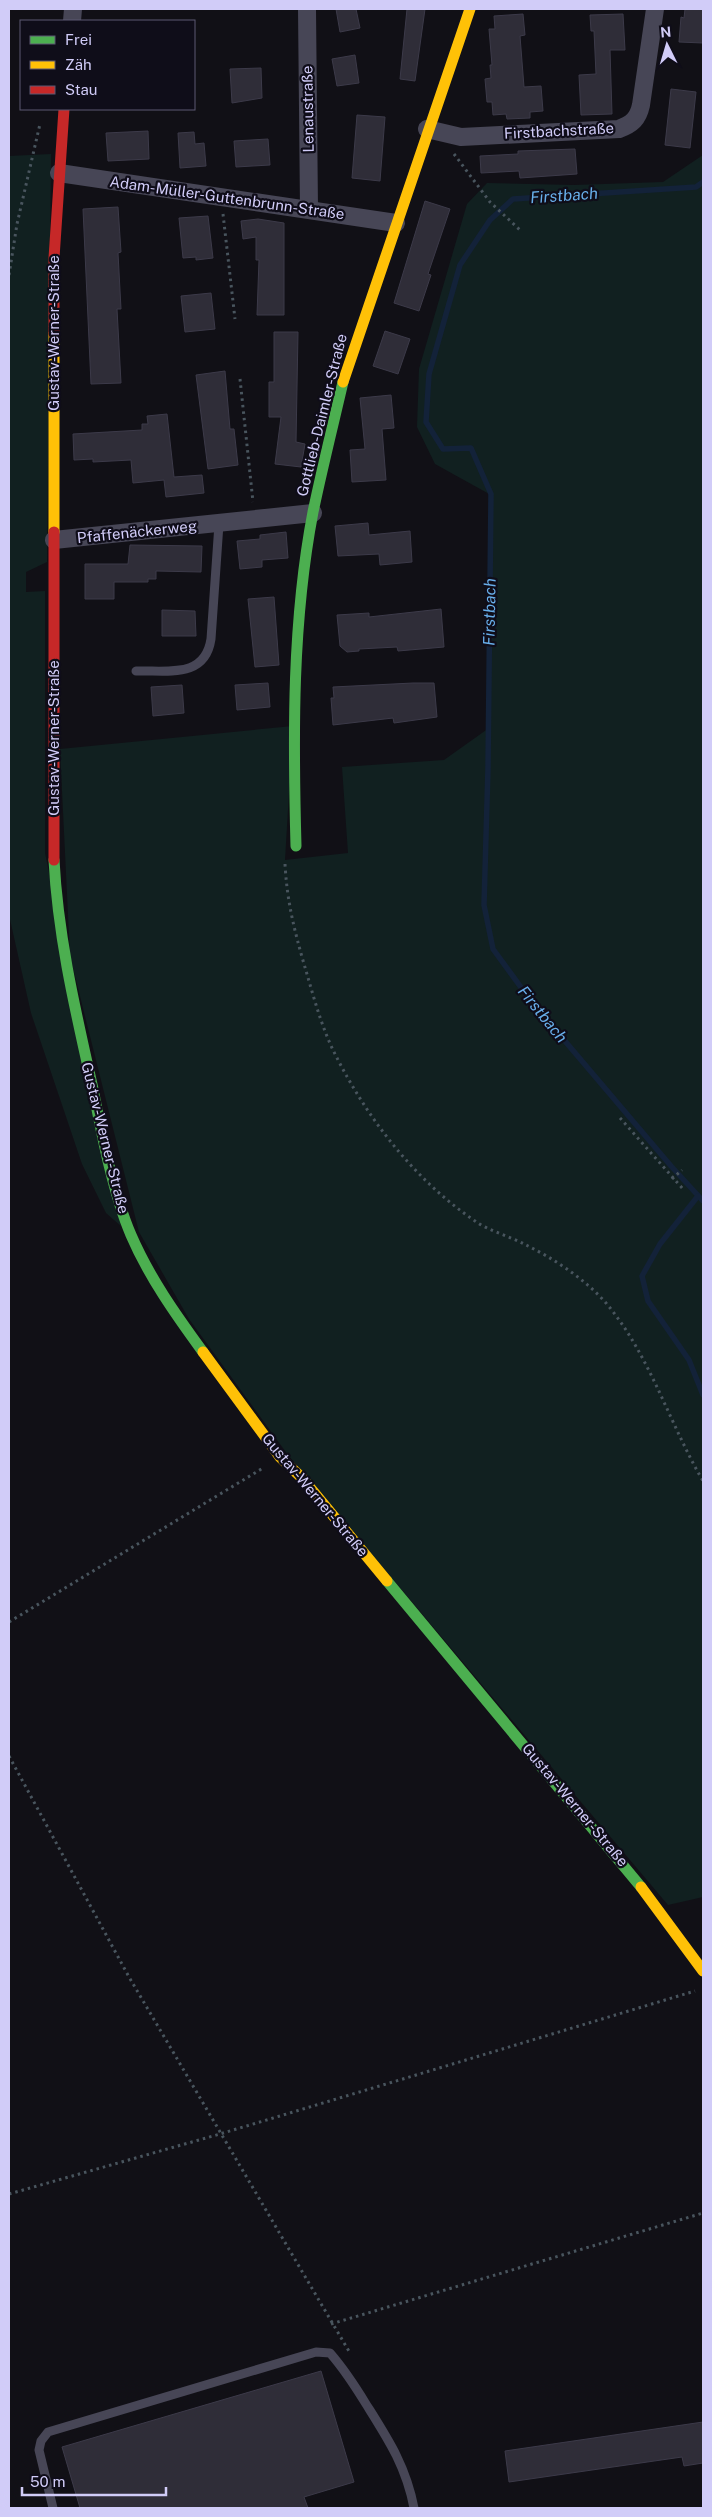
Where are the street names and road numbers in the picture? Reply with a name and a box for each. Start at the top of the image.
street label: Lenaustraße [298,65,317,153]
street label: Firstbachstraße [504,119,614,142]
street label: Adam-Müller-Guttenbrunn-Straße [109,173,346,222]
street label: Gustav-Werner-Straße [45,255,62,411]
street label: Gottlieb-Daimler-Straße [293,332,350,498]
street label: Pfaffenäckerweg [76,517,198,546]
street label: Gustav-Werner-Straße [45,660,62,816]
street label: Gustav-Werner-Straße [78,1060,133,1215]
street label: Gustav-Werner-Straße [259,1430,372,1560]
street label: Gustav-Werner-Straße [519,1740,632,1870]

